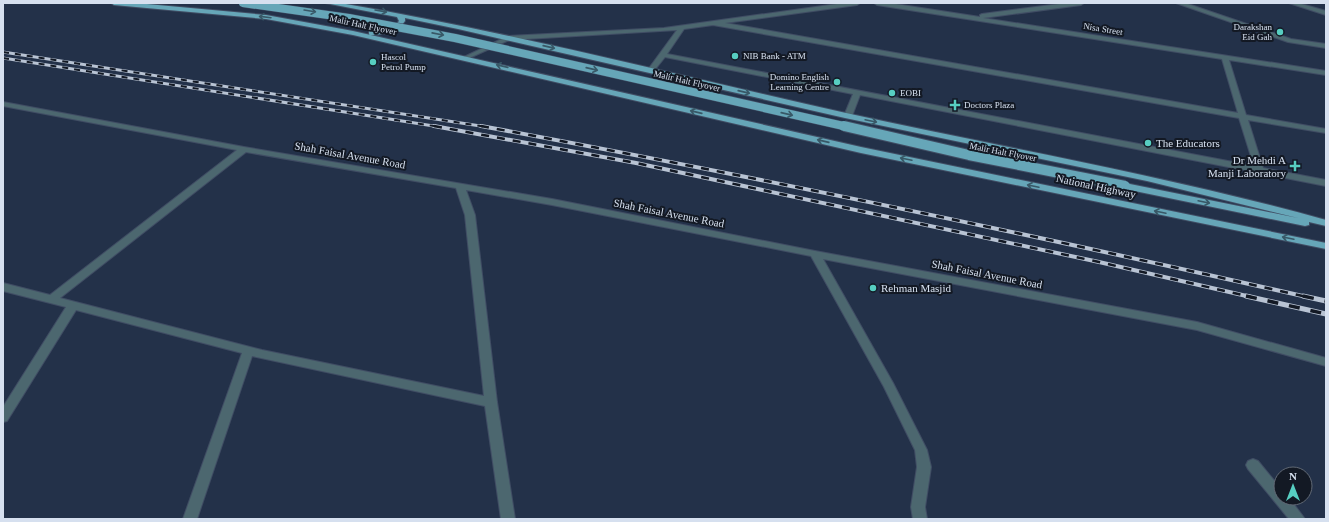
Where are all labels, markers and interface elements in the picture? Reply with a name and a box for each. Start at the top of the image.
one-way arrow [303,7,316,15]
one-way arrow [374,8,387,16]
one-way arrow [259,13,272,21]
street label: Malir Halt Flyover [329,13,397,37]
street label: Nisa Street [1083,21,1124,37]
place label: Darakshan Eid Gah [1234,22,1272,42]
marker: Darakshan Eid Gah [1275,27,1285,37]
one-way arrow [431,31,444,39]
one-way arrow [542,44,555,52]
marker: NIB Bank - ATM [730,51,740,61]
place label: NIB Bank - ATM [743,51,806,61]
place label: Hascol Petrol Pump [381,52,426,72]
marker: Hascol Petrol Pump [368,57,378,67]
one-way arrow [495,62,508,70]
one-way arrow [585,66,598,74]
street label: Malir Halt Flyover [653,68,721,94]
place label: Domino English Learning Centre [770,72,829,92]
marker: Domino English Learning Centre [832,77,842,87]
marker: EOBI [887,88,897,98]
place label: EOBI [900,88,921,98]
one-way arrow [737,89,750,97]
marker: Doctors Plaza [949,99,961,111]
place label: Doctors Plaza [964,100,1014,110]
one-way arrow [690,107,703,115]
one-way arrow [780,111,793,119]
one-way arrow [864,117,877,125]
one-way arrow [817,137,830,145]
place label: The Educators [1156,137,1220,149]
marker: The Educators [1143,138,1153,148]
street label: Shah Faisal Avenue Road [294,139,407,171]
street label: Malir Halt Flyover [969,141,1037,163]
place label: Dr Mehdi A Manji Laboratory [1208,154,1286,179]
one-way arrow [900,155,913,163]
marker: Dr Mehdi A Manji Laboratory [1289,160,1301,172]
street label: National Highway [1055,172,1137,200]
one-way arrow [1027,181,1040,189]
street label: Shah Faisal Avenue Road [613,196,726,230]
one-way arrow [1198,199,1211,207]
one-way arrow [1154,207,1167,215]
one-way arrow [1282,233,1295,241]
street label: Shah Faisal Avenue Road [931,257,1044,291]
place label: Rehman Masjid [881,282,951,294]
marker: Rehman Masjid [868,283,878,293]
north arrow [1273,466,1313,506]
text: N [1289,470,1297,482]

